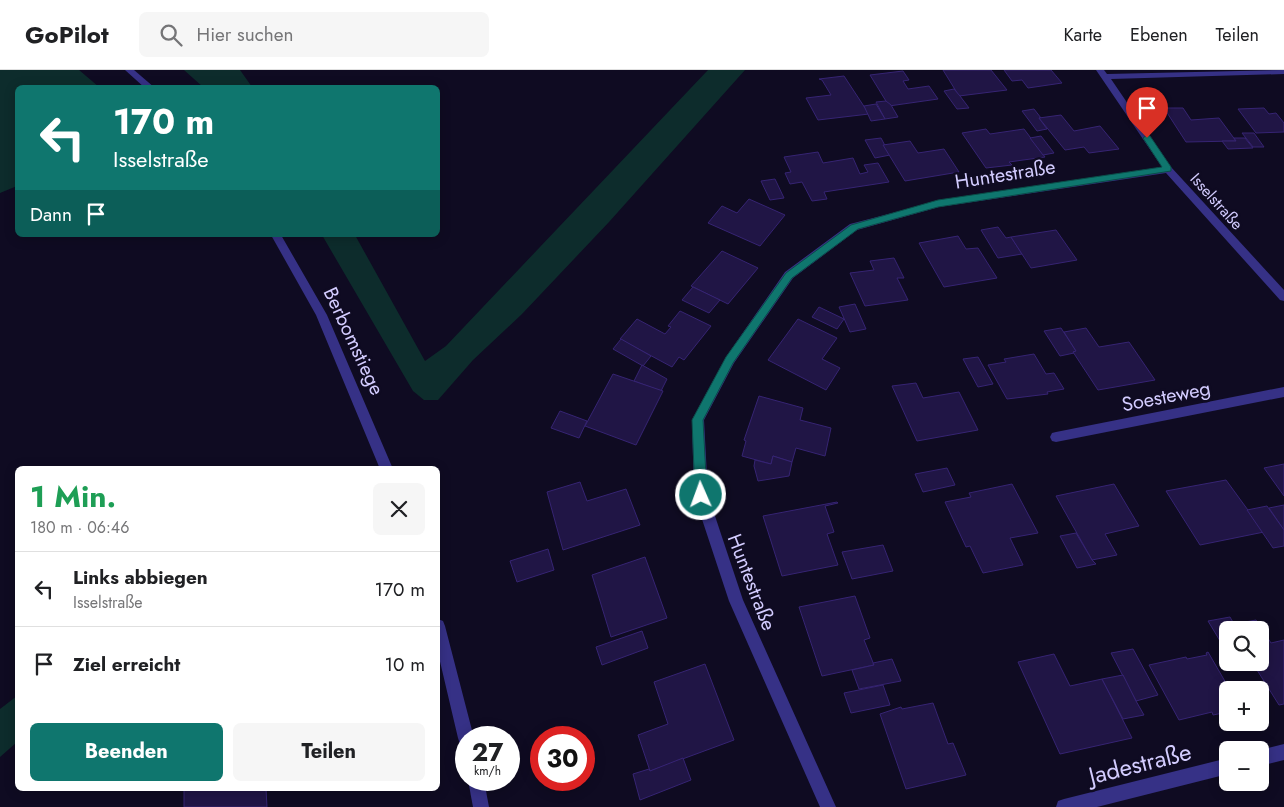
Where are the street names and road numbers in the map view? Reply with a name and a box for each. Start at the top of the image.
street label: Huntestraße [953,152,1057,197]
street label: Isselstraße [1185,168,1248,235]
street label: Berbomstiege [316,282,391,400]
street label: Soesteweg [1119,374,1213,419]
street label: Huntestraße [720,530,783,635]
street label: Jadestraße [1082,734,1195,794]

